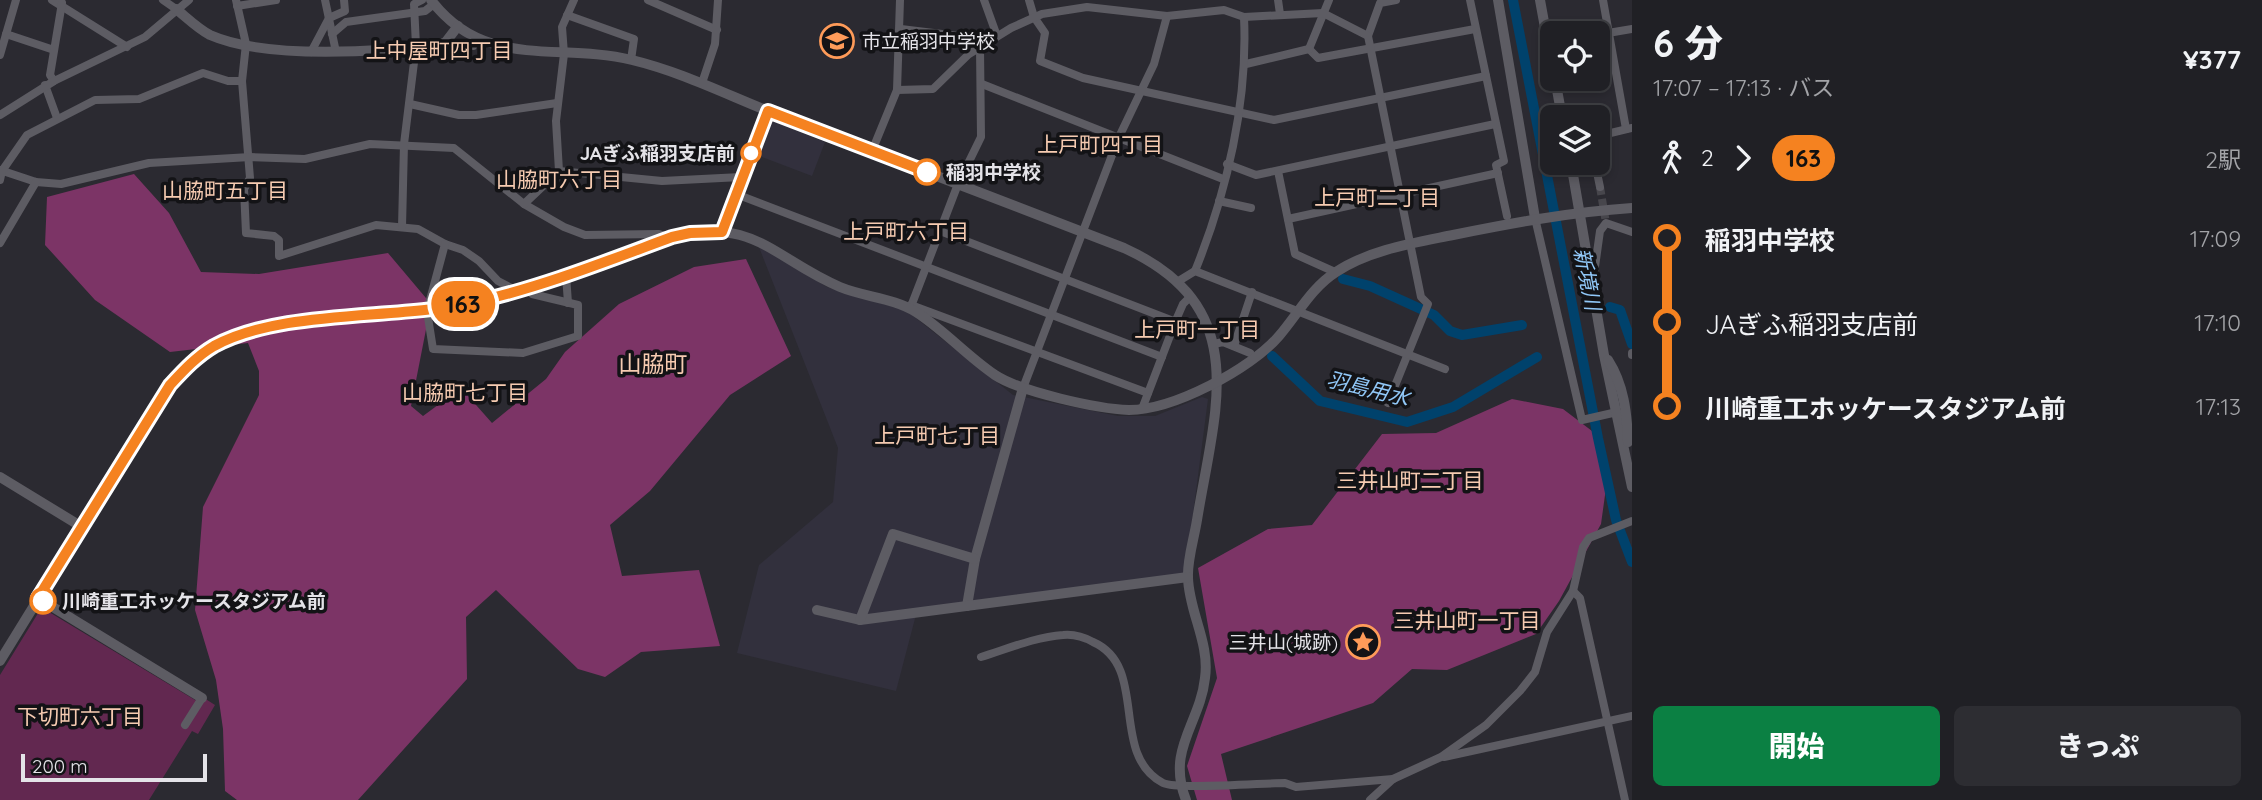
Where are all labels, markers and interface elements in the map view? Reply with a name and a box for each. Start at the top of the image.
text: 6 分 [1653,19,1723,67]
map controls [1540,21,1610,175]
button: locate [1540,21,1610,91]
school or university icon: 市立稲羽中学校 [818,22,856,60]
place label: 市立稲羽中学校 [862,29,995,53]
district label: 上中屋町四丁目 [366,37,513,63]
text: ¥377 [2183,43,2241,76]
text: 17:07 – 17:13 · バス [1653,73,1834,102]
button: layers [1540,105,1610,175]
district label: 上戸町四丁目 [1037,131,1163,157]
icon: walk [1653,139,1691,177]
icon: forward [1724,139,1762,177]
place label: JAぎふ稲羽支店前 [580,141,735,165]
marker: JAぎふ稲羽支店前 [741,143,761,163]
text: 2 [1701,143,1714,172]
text: 163 [1786,143,1821,173]
text: 2駅 [2205,145,2241,174]
marker: 稲羽中学校 [914,159,940,185]
place label: 稲羽中学校 [946,160,1041,184]
district label: 山脇町六丁目 [496,166,622,192]
district label: 山脇町五丁目 [162,177,288,203]
district label: 上戸町二丁目 [1314,184,1440,210]
district label: 上戸町六丁目 [843,218,969,244]
text: 稲羽中学校 [1705,224,1835,257]
text: 17:09 [2190,224,2241,253]
water label: 新境川 [1569,245,1607,314]
line badge: 163 [423,281,503,327]
text: 163 [445,289,481,319]
text: JAぎふ稲羽支店前 [1705,308,1918,341]
text: 17:10 [2194,308,2241,337]
district label: 上戸町一丁目 [1134,316,1260,342]
district label: 山脇町 [619,349,688,378]
water label: 羽島用水 [1324,365,1414,411]
district label: 山脇町七丁目 [402,379,528,405]
text: 川崎重工ホッケースタジアム前 [1705,392,2066,425]
text: 17:13 [2196,392,2241,421]
district label: 上戸町七丁目 [874,422,1000,448]
district label: 三井山町二丁目 [1337,467,1484,493]
marker: 川崎重工ホッケースタジアム前 [30,588,56,614]
place label: 川崎重工ホッケースタジアム前 [62,589,326,613]
district label: 三井山町一丁目 [1394,607,1541,633]
place icon: 三井山(城跡) [1344,623,1382,661]
place label: 三井山(城跡) [1229,630,1338,654]
district label: 下切町六丁目 [17,703,143,729]
button: 開始 [1653,706,1940,786]
button: きっぷ [1954,706,2241,786]
scale bar [21,751,206,783]
text: 200 m [32,754,88,778]

